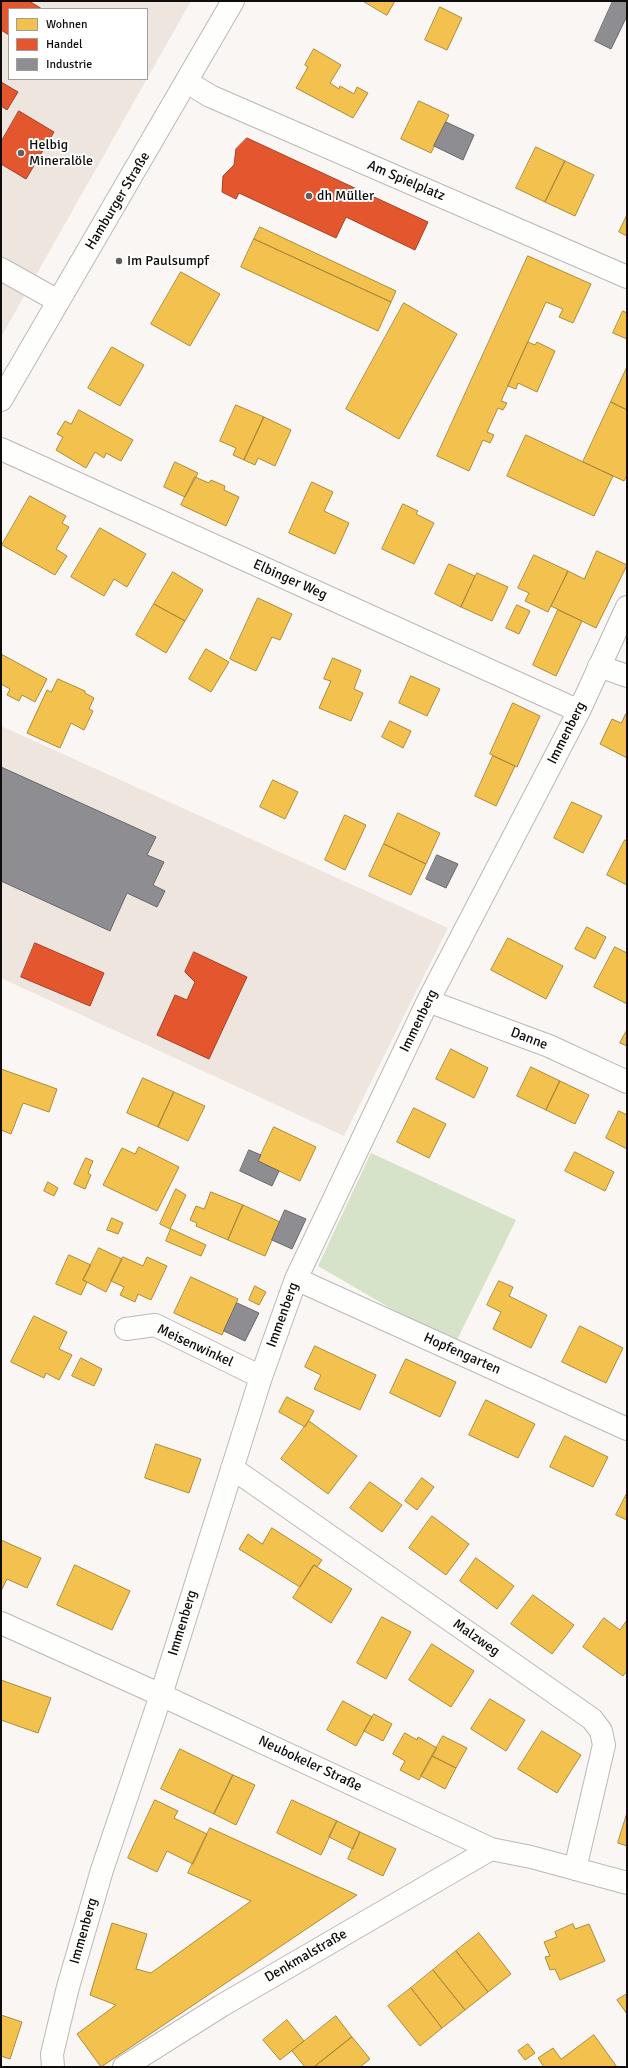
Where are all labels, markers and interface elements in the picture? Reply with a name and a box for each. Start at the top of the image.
legend [8,8,148,80]
text: Wohnen [46,17,88,32]
text: Handel [46,37,83,52]
text: Industrie [46,57,92,72]
place label: Helbig Mineralöle [29,137,93,170]
marker: Helbig Mineralöle [16,148,26,158]
street label: Hamburger Straße [82,149,154,253]
street label: Am Spielplatz [365,157,447,205]
place label: dh Müller [317,188,374,204]
marker: dh Müller [304,191,314,201]
place label: Im Paulsumpf [127,253,209,269]
marker: Im Paulsumpf [114,256,124,266]
street label: Elbinger Weg [250,556,330,604]
street label: Immenberg [544,699,590,767]
street label: Immenberg [397,987,441,1055]
street label: Danne [508,1024,550,1054]
street label: Immenberg [263,1280,303,1350]
street label: Meisenwinkel [154,1321,236,1371]
street label: Hopfengarten [421,1330,503,1378]
street label: Immenberg [165,1588,201,1658]
street label: Malzweg [449,1616,503,1660]
street label: Neubokeler Straße [256,1733,364,1795]
street label: Immenberg [67,1896,101,1966]
street label: Denkmalstraße [262,1926,350,1986]

